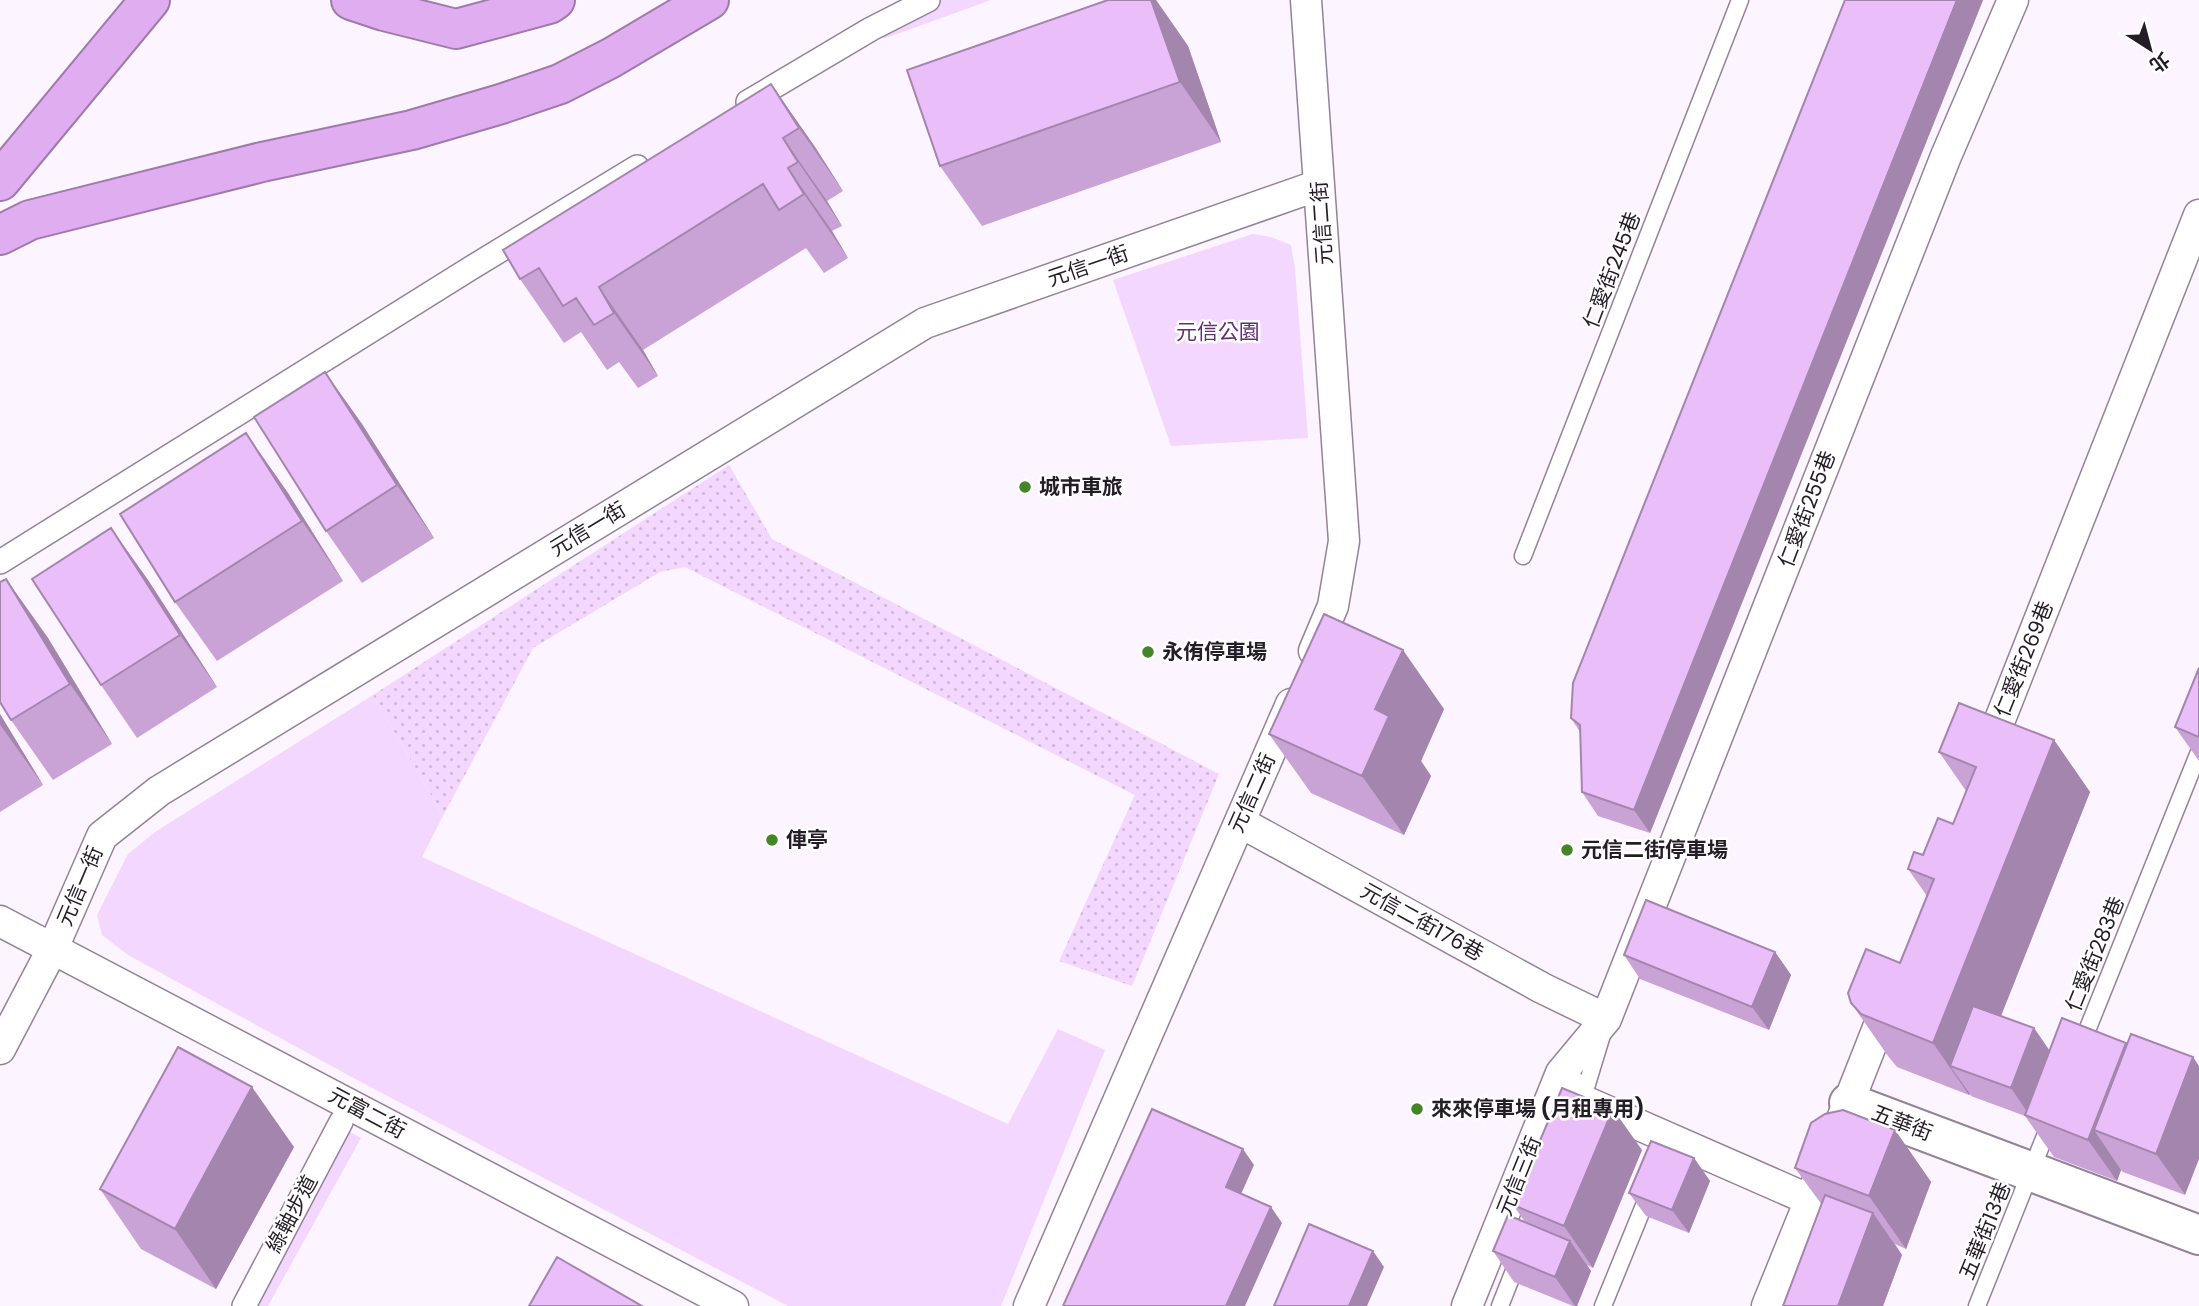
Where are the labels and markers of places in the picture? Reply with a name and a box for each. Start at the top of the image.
place label: 城市車旅 [1039,472,1123,501]
marker: 城市車旅 [1017,479,1033,495]
place label: 永侑停車場 [1162,637,1267,666]
marker: 永侑停車場 [1140,644,1156,660]
place label: 俥亭 [786,825,828,854]
marker: 俥亭 [764,832,780,848]
place label: 元信二街停車場 [1581,835,1728,864]
marker: 元信二街停車場 [1559,842,1575,858]
place label: 來來停車場 (月租專用) [1431,1094,1645,1123]
marker: 來來停車場 (月租專用) [1409,1101,1425,1117]

